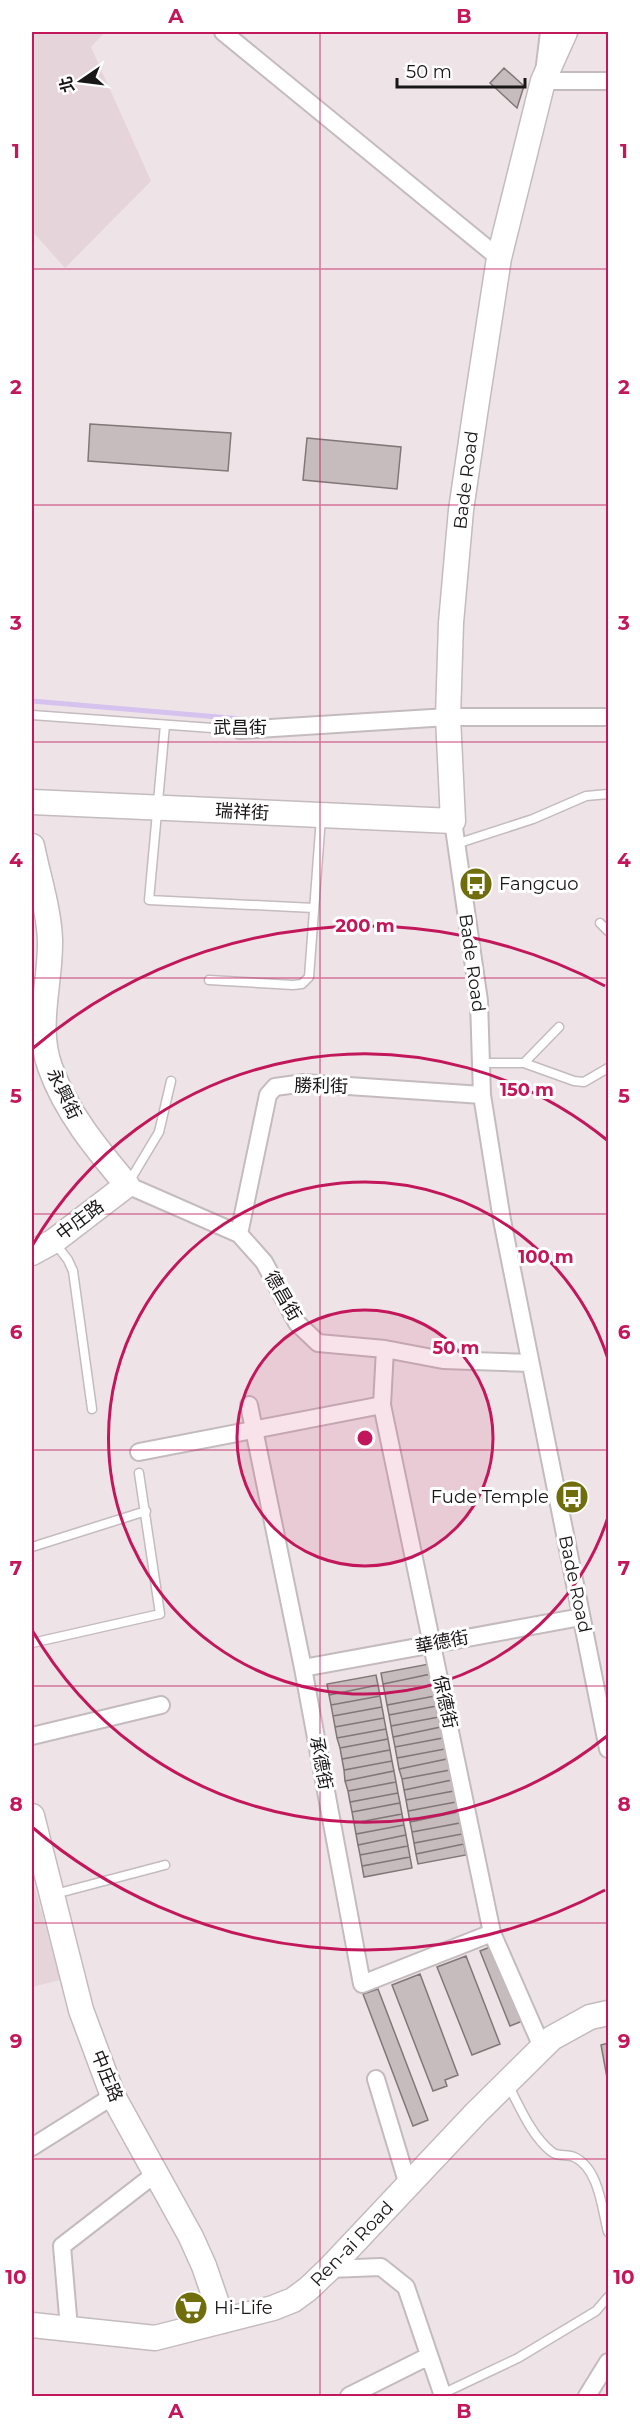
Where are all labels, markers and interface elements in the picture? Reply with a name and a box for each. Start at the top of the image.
text: A [167,4,184,28]
text: B [456,4,472,28]
north arrow [51,51,111,111]
scale bar [397,51,524,89]
text: 50 m [406,61,452,83]
text: 北 [56,74,78,95]
text: 1 [12,139,20,163]
text: 1 [620,139,628,163]
text: 2 [10,375,22,399]
text: 2 [618,375,630,399]
street label: Bade Road [449,430,483,530]
text: 3 [9,611,22,635]
text: 3 [617,611,630,635]
street label: 武昌街 [213,717,267,739]
street label: 瑞祥街 [214,800,270,824]
text: 4 [9,848,23,872]
text: 4 [617,848,631,872]
bus stop icon: Fangcuo [458,866,494,902]
place label: Fangcuo [499,873,579,895]
street label: Bade Road [454,912,490,1014]
text: 200 m [335,915,395,937]
street label: 永興街 [42,1065,86,1123]
street label: 勝利街 [294,1075,348,1097]
text: 150 m [500,1079,554,1101]
text: 5 [10,1084,22,1108]
text: 5 [618,1084,630,1108]
street label: 中庄路 [52,1195,108,1245]
text: 100 m [518,1246,574,1268]
street label: 德昌街 [260,1267,306,1325]
text: 6 [10,1320,23,1344]
text: 6 [618,1320,631,1344]
text: 50 m [433,1337,479,1359]
centre of rings [355,1428,375,1448]
bus stop icon: Fude Temple [554,1479,590,1515]
place label: Fude Temple [431,1486,549,1508]
street label: Bade Road [554,1533,596,1635]
text: 7 [10,1556,22,1580]
text: 7 [618,1556,630,1580]
street label: 華德街 [413,1626,471,1658]
street label: 保德街 [429,1673,461,1731]
street label: 承德街 [305,1734,337,1792]
text: 8 [9,1792,23,1816]
text: 8 [617,1792,631,1816]
text: 9 [10,2029,22,2053]
text: 9 [618,2029,630,2053]
street label: 中庄路 [87,2047,127,2105]
street label: Ren-ai Road [306,2197,398,2291]
text: 10 [5,2265,27,2289]
text: 10 [613,2265,635,2289]
supermarket icon: Hi-Life [173,2290,209,2326]
place label: Hi-Life [214,2297,273,2319]
text: A [167,2399,184,2423]
text: B [456,2399,472,2423]

